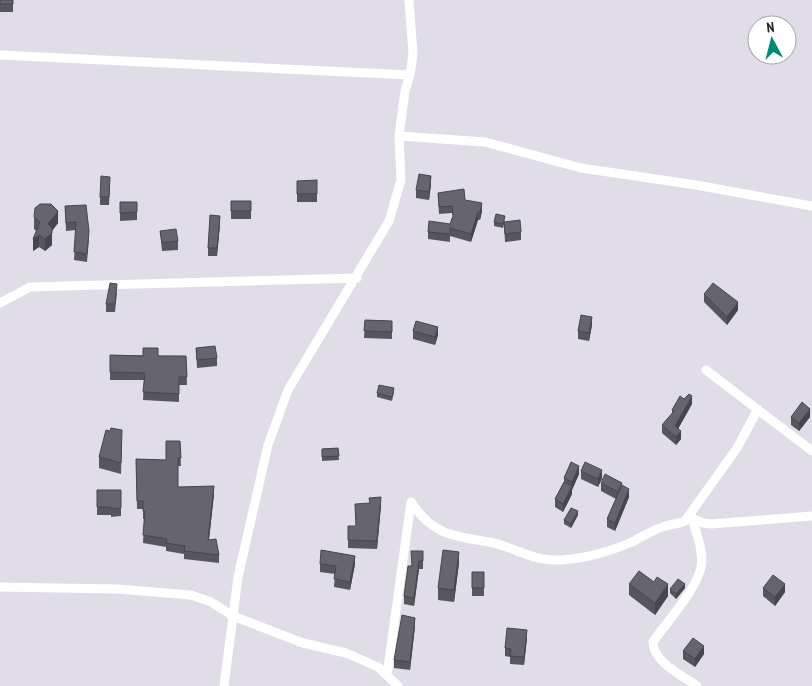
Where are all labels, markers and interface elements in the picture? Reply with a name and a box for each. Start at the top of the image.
north arrow [747,15,797,65]
text: N [766,18,775,36]

